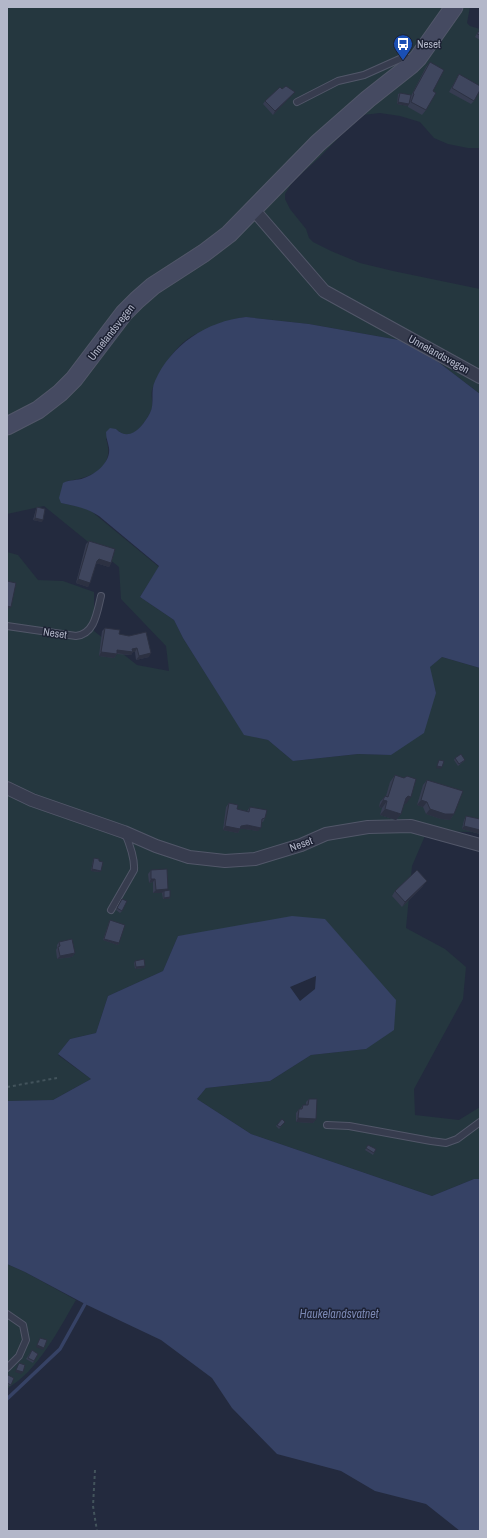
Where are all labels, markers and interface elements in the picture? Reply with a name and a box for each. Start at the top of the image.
bus stop icon: Neset [392,33,414,61]
place label: Neset [417,37,441,51]
street label: Unnelandsvegen [85,301,137,363]
street label: Unnelandsvegen [406,331,472,377]
street label: Neset [42,624,68,642]
street label: Neset [288,833,315,855]
water label: Haukelandsvatnet [300,1306,379,1322]

